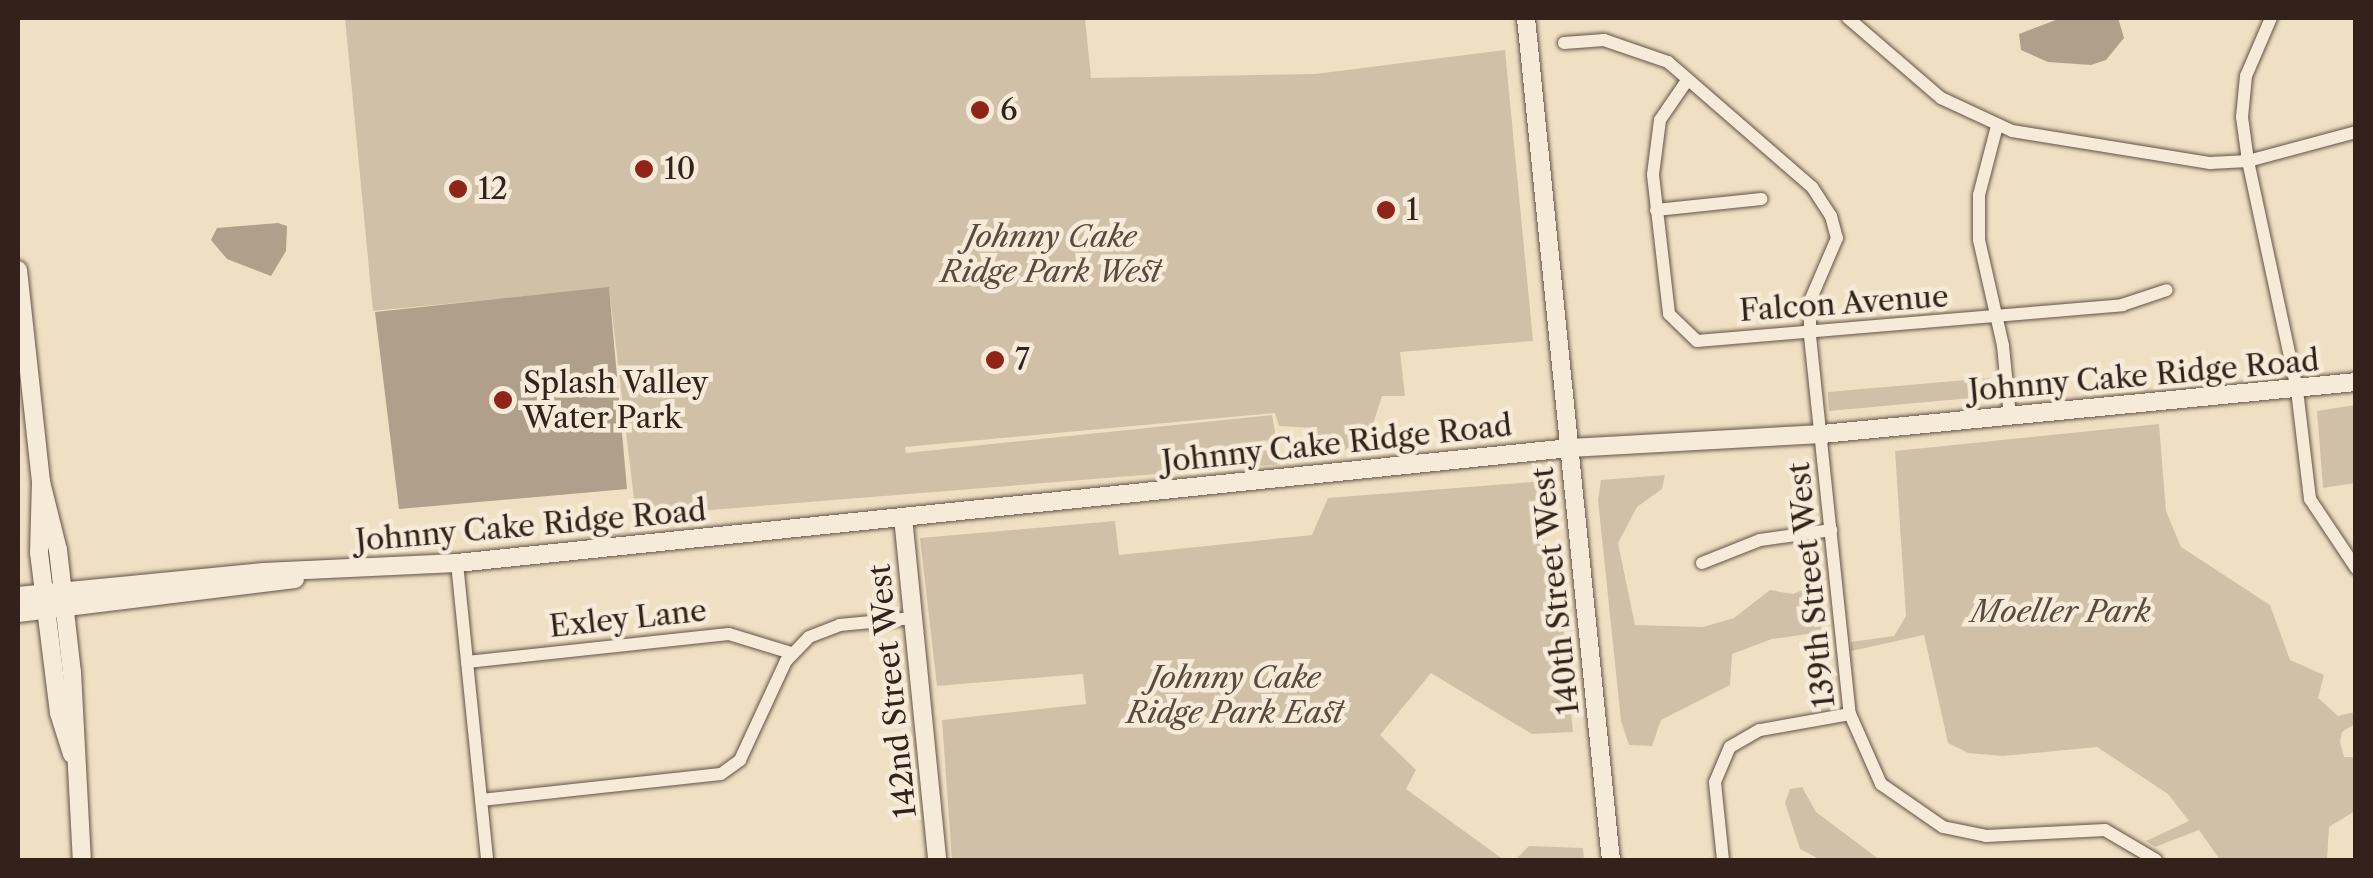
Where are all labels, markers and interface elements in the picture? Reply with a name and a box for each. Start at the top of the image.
place label: 6 [1000,92,1018,128]
marker: 6 [969,99,991,121]
place label: 10 [664,151,696,187]
marker: 10 [633,158,655,180]
place label: 12 [478,171,508,207]
marker: 12 [447,178,469,200]
place label: 1 [1406,192,1419,228]
marker: 1 [1375,199,1397,221]
park label: Johnny Cake Ridge Park West [941,219,1161,290]
street label: Falcon Avenue [1738,279,1950,329]
place label: 7 [1015,342,1030,378]
street label: Johnny Cake Ridge Road [1967,343,2321,409]
marker: 7 [984,349,1006,371]
place label: Splash Valley Water Park [523,365,709,436]
marker: Splash Valley Water Park [492,389,514,411]
street label: Johnny Cake Ridge Road [1160,408,1514,480]
street label: 139th Street West [1781,460,1843,710]
street label: 140th Street West [1525,465,1587,717]
street label: Johnny Cake Ridge Road [354,493,708,559]
street label: 142nd Street West [862,562,924,820]
street label: Exley Lane [547,593,709,645]
park label: Moeller Park [1971,594,2151,630]
park label: Johnny Cake Ridge Park East [1126,660,1344,730]

